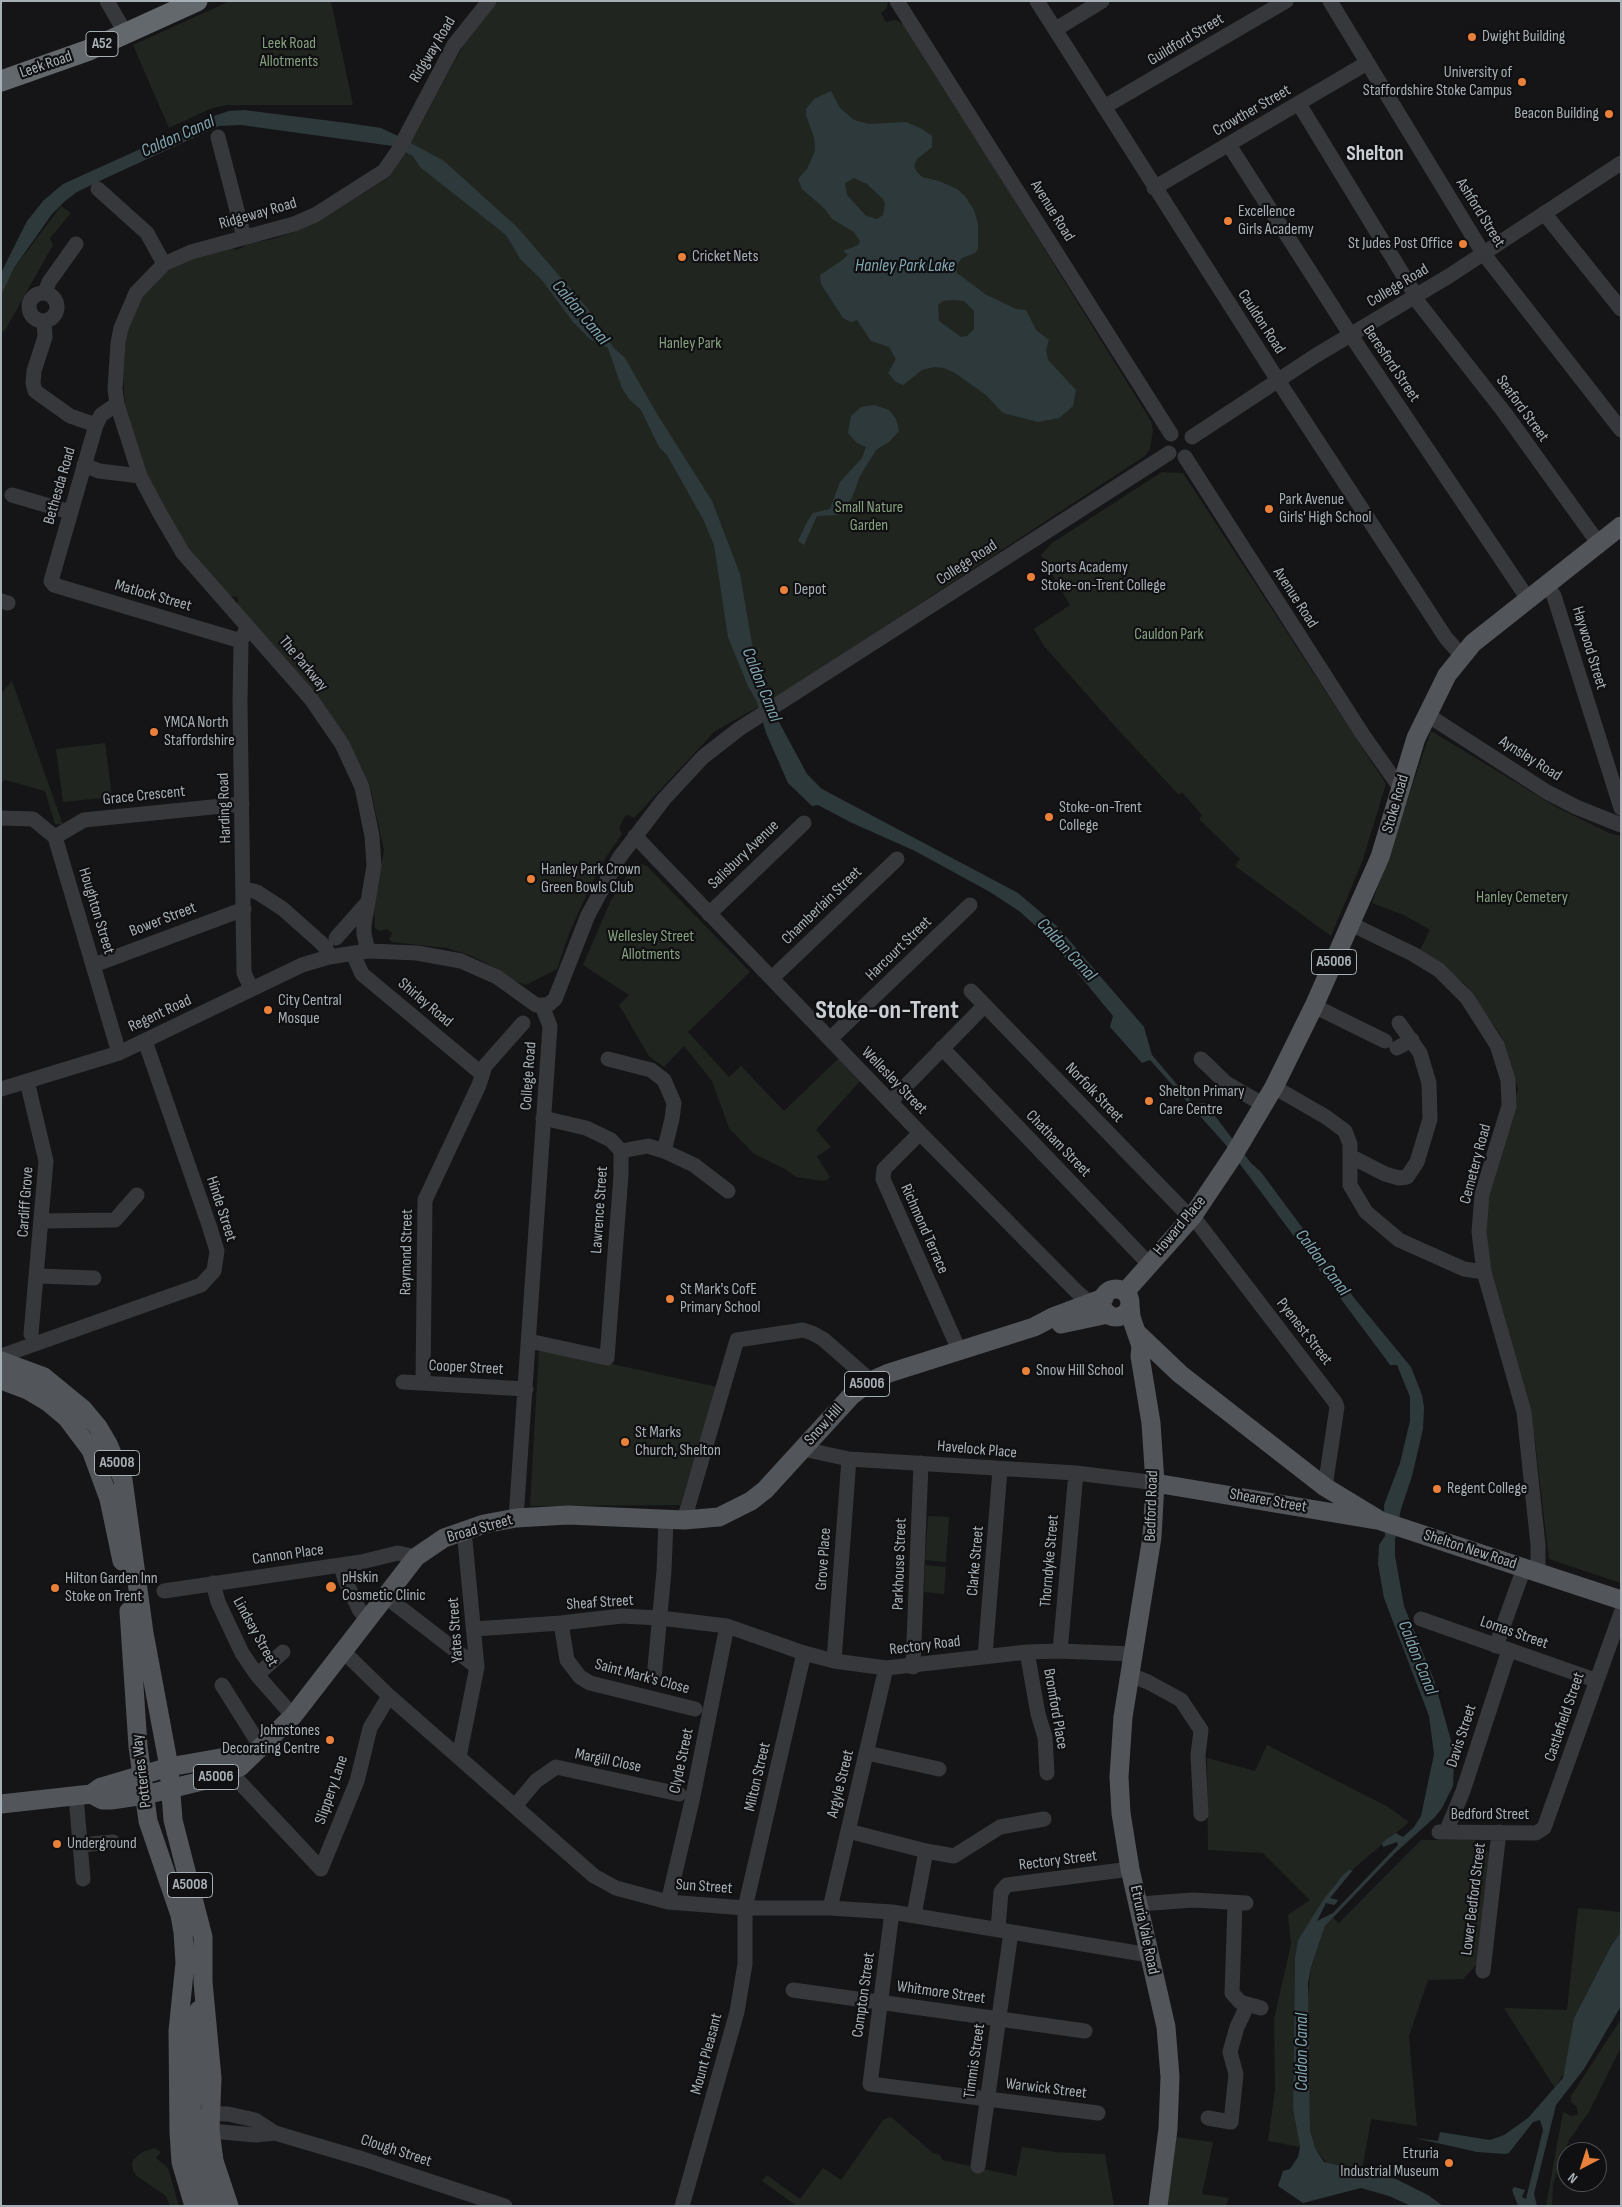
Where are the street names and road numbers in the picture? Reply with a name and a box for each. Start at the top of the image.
street label: Guildford Street [1144,10,1228,70]
street label: Ridgway Road [406,14,460,86]
road number: A52 [86,32,118,56]
street label: Leek Road [17,47,75,83]
street label: Crowther Street [1210,81,1294,141]
street label: Ashford Street [1451,175,1509,251]
street label: Avenue Road [1026,177,1078,245]
street label: Ridgeway Road [217,194,299,234]
street label: College Road [1364,260,1432,312]
street label: Cauldon Road [1233,286,1289,358]
street label: Beresford Street [1358,322,1424,406]
street label: Seaford Street [1491,372,1553,446]
street label: Bethesda Road [40,445,80,527]
street label: College Road [933,536,1001,590]
street label: Avenue Road [1268,564,1322,632]
street label: Matlock Street [112,576,194,616]
street label: Haywood Street [1567,604,1611,692]
street label: The Parkway [274,632,332,696]
street label: Aynsley Road [1495,732,1565,786]
street label: Harding Road [214,772,236,844]
street label: Stoke Road [1379,773,1413,835]
street label: Grace Crescent [102,782,186,810]
street label: Salisbury Avenue [705,817,783,893]
street label: Chamberlain Street [778,863,866,949]
street label: Houghton Street [74,865,118,957]
street label: Bower Street [127,899,199,941]
street label: Harcourt Street [862,913,936,985]
road number: A5006 [1312,950,1356,974]
street label: Shirley Road [394,974,456,1032]
street label: Regent Road [125,991,195,1037]
street label: College Road [517,1041,541,1111]
street label: Wellesley Street [857,1043,931,1119]
street label: Norfolk Street [1061,1059,1127,1127]
street label: Chatham Street [1021,1107,1095,1181]
street label: Cemetery Road [1456,1122,1496,1206]
street label: Cardiff Grove [14,1166,38,1238]
street label: Lawrence Street [587,1166,613,1254]
street label: Hinde Street [201,1174,241,1244]
street label: Richmond Terrace [896,1181,952,1277]
street label: Howard Place [1150,1192,1210,1260]
street label: Raymond Street [397,1209,417,1295]
street label: Pyenest Street [1272,1295,1336,1369]
street label: Cooper Street [428,1356,504,1380]
road number: A5006 [844,1372,890,1396]
street label: Snow Hill [801,1400,847,1450]
street label: Havelock Place [936,1437,1018,1463]
road number: A5008 [94,1450,140,1476]
street label: Bedford Road [1141,1470,1163,1542]
street label: Shearer Street [1228,1485,1308,1517]
street label: Broad Street [445,1511,515,1547]
street label: Thorndyke Street [1036,1514,1064,1608]
street label: Parkhouse Street [889,1518,911,1610]
street label: Clarke Street [963,1525,989,1597]
street label: Shelton New Road [1421,1526,1519,1574]
street label: Grove Place [812,1527,836,1591]
street label: Cannon Place [251,1540,325,1570]
street label: Sheaf Street [566,1591,634,1615]
street label: Lindsay Street [228,1594,282,1670]
street label: Yates Street [444,1597,468,1663]
street label: Lomas Street [1477,1612,1551,1654]
street label: Rectory Road [888,1632,962,1660]
street label: Saint Mark's Close [593,1655,691,1699]
street label: Bromford Place [1038,1667,1072,1751]
street label: Castlefield Street [1541,1670,1589,1764]
street label: Davis Street [1443,1702,1481,1770]
street label: Clyde Street [666,1727,698,1795]
street label: Potteries Way [128,1733,156,1809]
street label: Milton Street [741,1741,775,1813]
street label: Margill Close [573,1745,643,1777]
street label: Argyle Street [823,1748,859,1820]
street label: Slippery Lane [311,1753,353,1827]
road number: A5006 [194,1764,238,1790]
street label: Bedford Street [1451,1805,1529,1825]
street label: Lower Bedford Street [1458,1842,1490,1956]
street label: Rectory Street [1018,1847,1098,1875]
road number: A5008 [168,1872,212,1898]
street label: Sun Street [675,1875,733,1899]
street label: Etruria Vale Road [1125,1884,1163,1976]
street label: Compton Street [849,1951,879,2039]
street label: Whitmore Street [896,1977,986,2009]
street label: Mount Pleasant [687,2011,727,2097]
street label: Timmis Street [960,2023,990,2099]
street label: Warwick Street [1004,2074,1088,2104]
street label: Clough Street [358,2130,434,2172]

